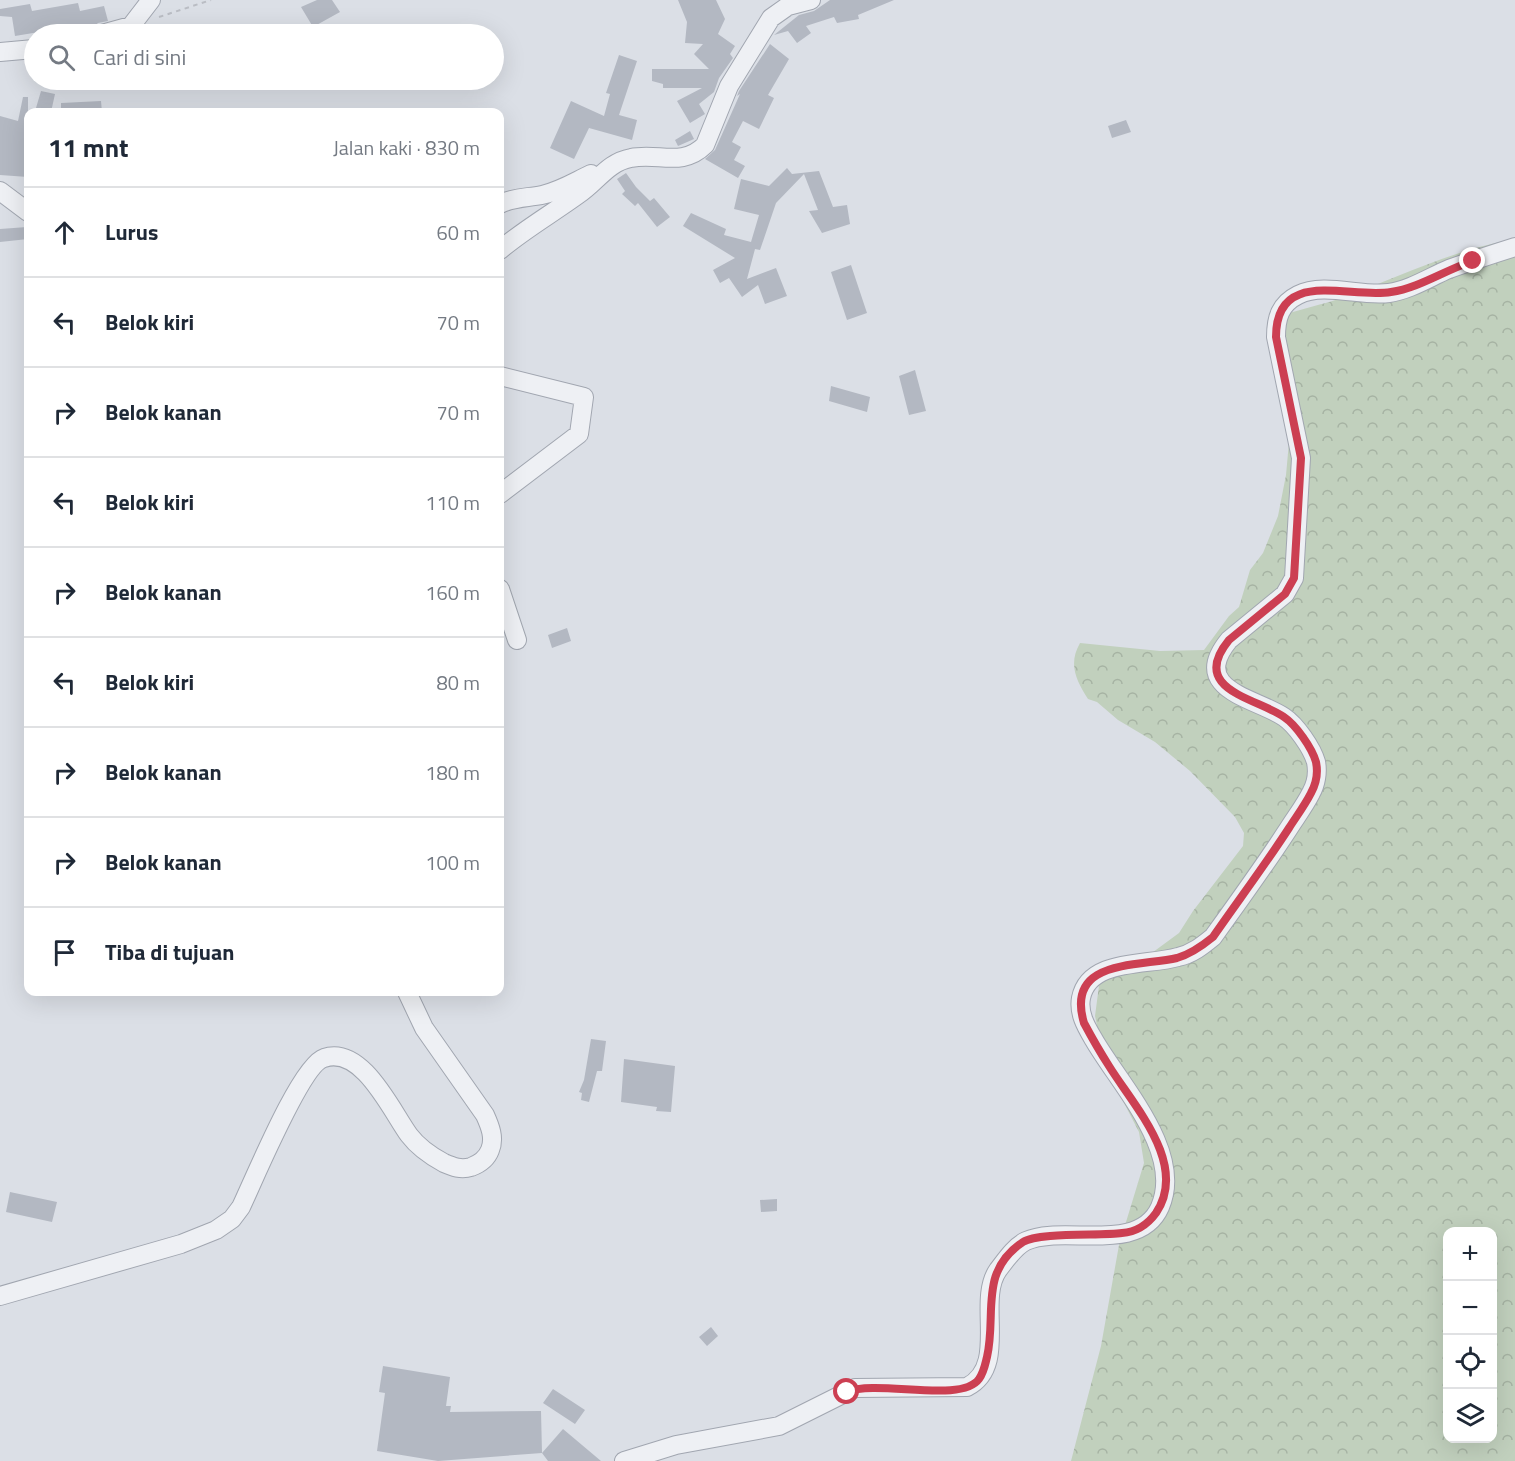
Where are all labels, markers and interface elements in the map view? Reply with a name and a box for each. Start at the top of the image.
search box [24,24,504,90]
text: Cari di sini [93,40,186,74]
icon: search [45,41,78,74]
text: 11 mnt [48,128,129,167]
text: Jalan kaki · 830 m [333,132,480,163]
text: Lurus [105,215,158,249]
icon: ahead [48,216,81,249]
text: 60 m [436,217,480,248]
route end [1459,247,1485,273]
text: Belok kiri [105,305,194,339]
icon: left [48,306,81,339]
text: 70 m [436,307,480,338]
text: Belok kanan [105,395,222,429]
icon: right [48,396,81,429]
text: 70 m [436,397,480,428]
text: Belok kiri [105,485,194,519]
icon: left [48,486,81,519]
text: 110 m [425,487,480,518]
text: Belok kanan [105,575,222,609]
icon: right [48,576,81,609]
text: 160 m [425,577,480,608]
text: Belok kiri [105,665,194,699]
icon: left [48,666,81,699]
text: 80 m [436,667,480,698]
text: Belok kanan [105,755,222,789]
icon: right [48,756,81,789]
text: 180 m [425,757,480,788]
text: Belok kanan [105,845,222,879]
icon: right [48,846,81,879]
text: 100 m [425,847,480,878]
text: Tiba di tujuan [105,935,234,969]
icon: arrive [48,936,81,969]
map controls [1443,1227,1497,1443]
button: + [1443,1227,1497,1281]
button: − [1443,1281,1497,1335]
button: locate [1443,1335,1497,1389]
route start [833,1378,859,1404]
button: layers [1443,1389,1497,1443]

